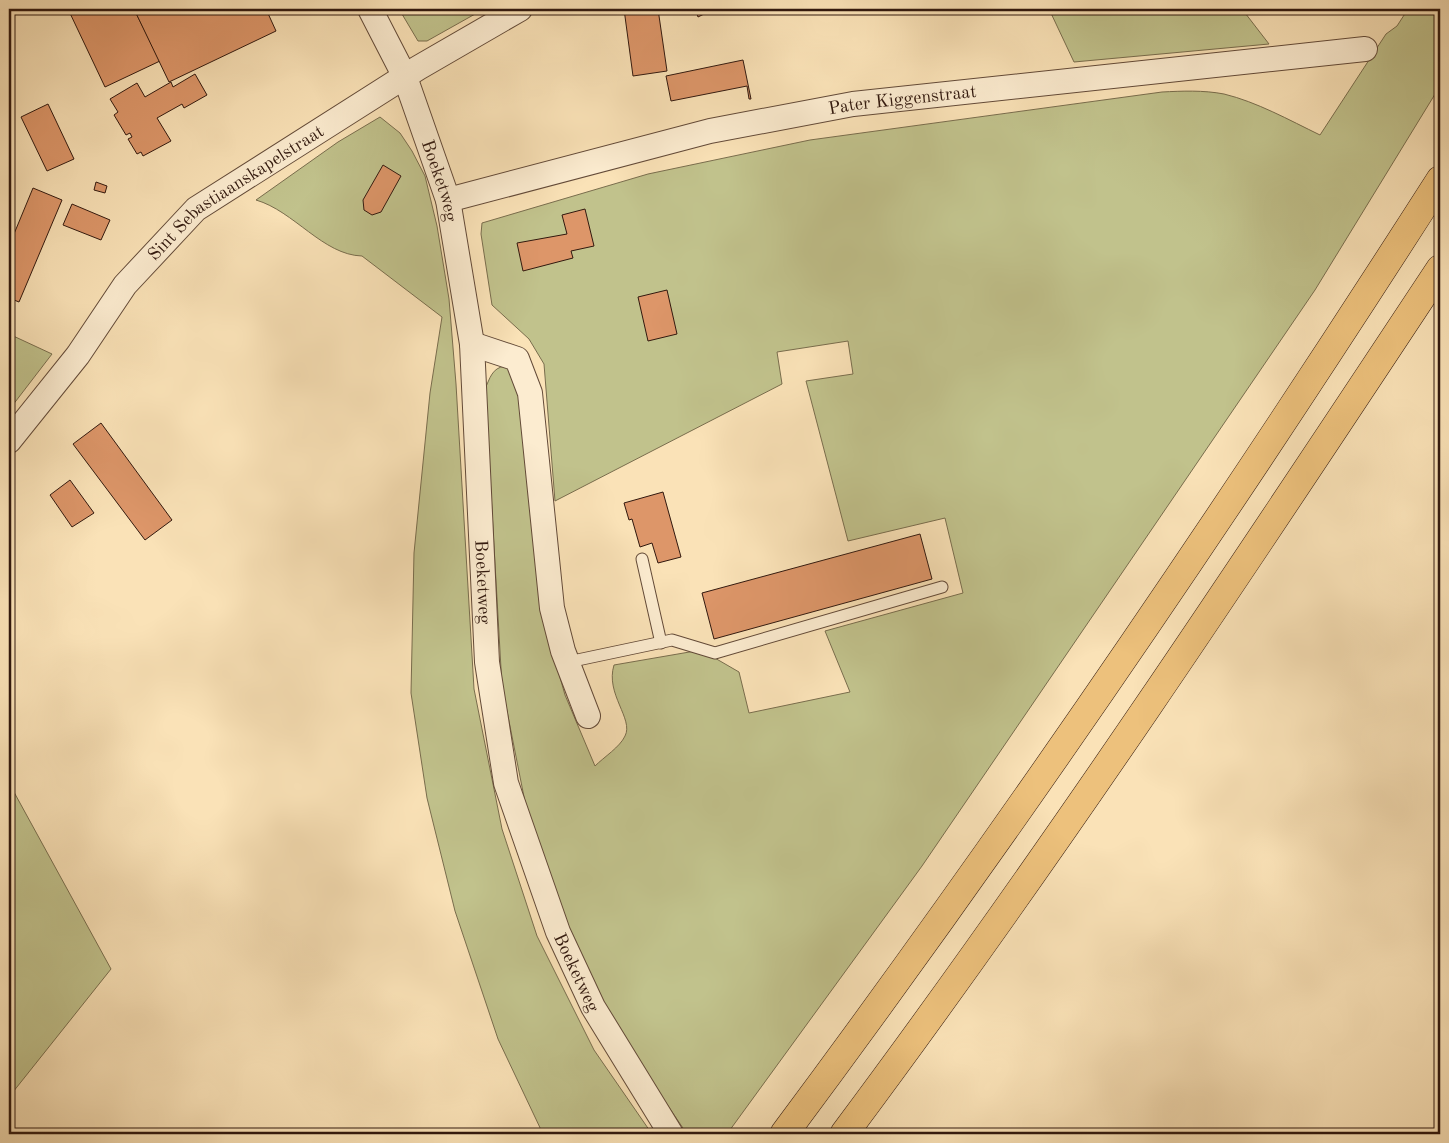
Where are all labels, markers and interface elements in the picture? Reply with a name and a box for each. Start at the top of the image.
street label: Pater Kiggenstraat [827,83,977,118]
street label: Sint Sebastiaanskapelstraat [145,122,327,264]
street label: Boeketweg [418,138,459,223]
street label: Boeketweg [471,539,493,625]
street label: Boeketweg [550,931,602,1015]

